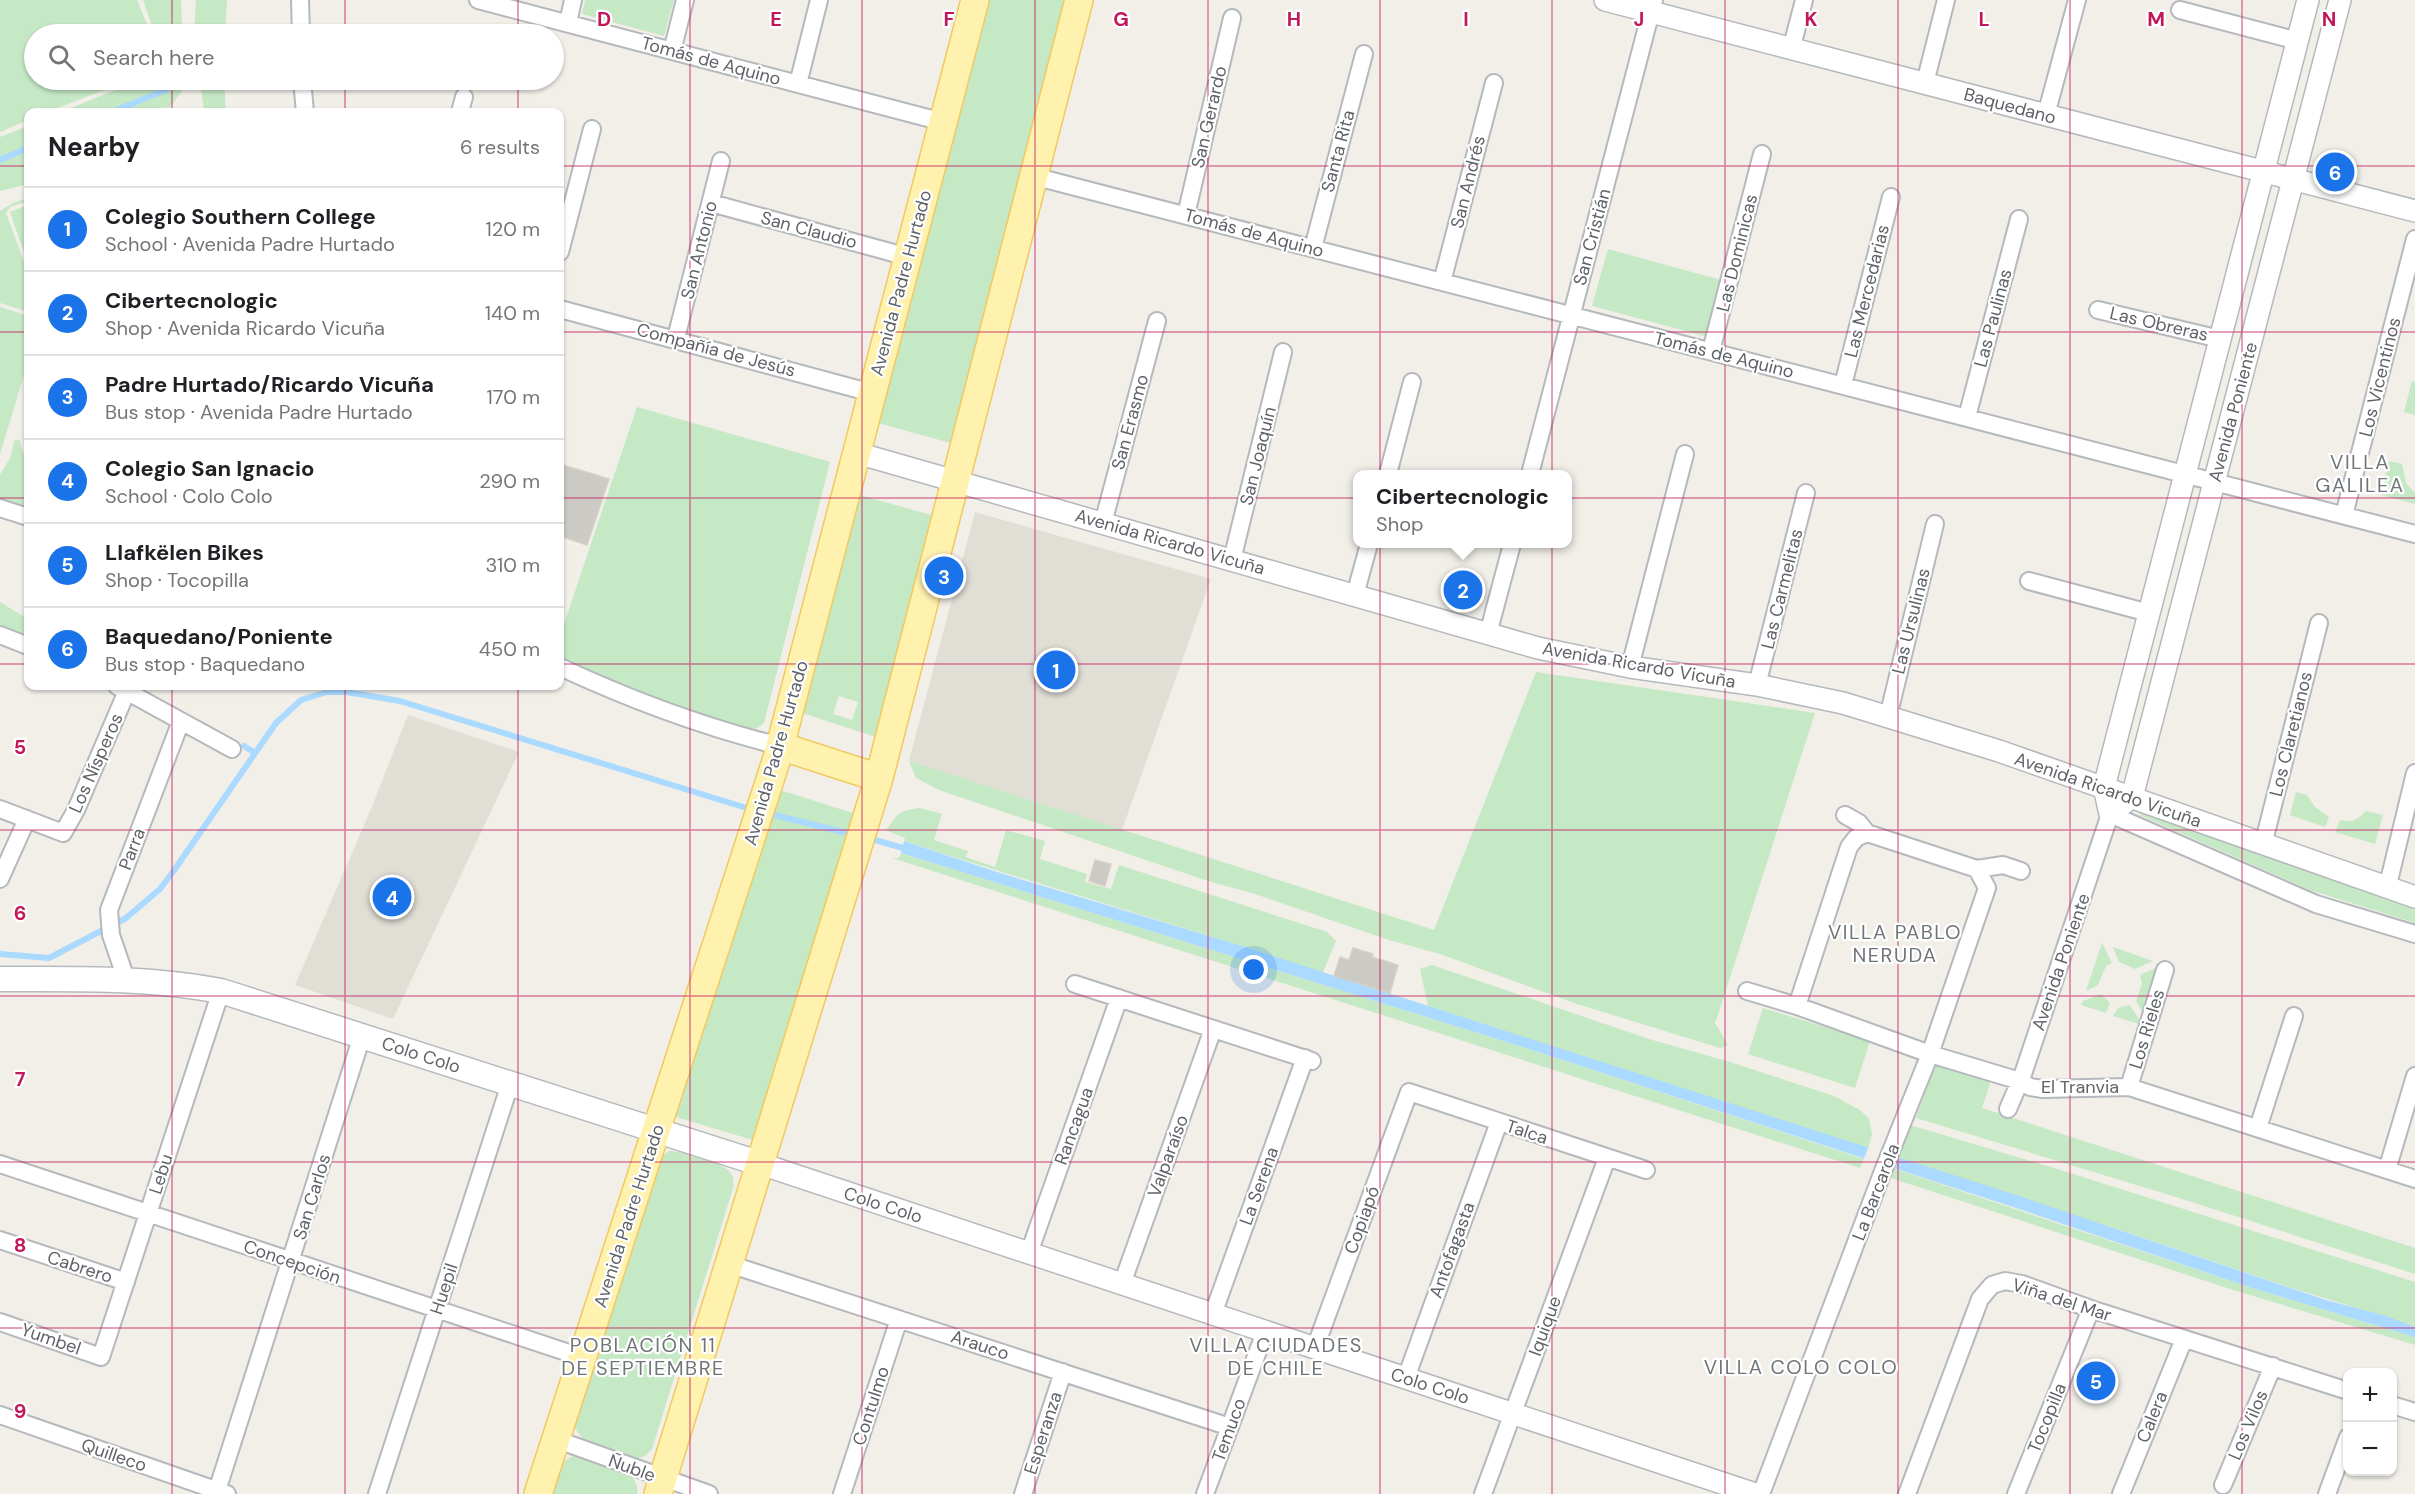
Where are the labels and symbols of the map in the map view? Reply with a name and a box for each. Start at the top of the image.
text: D [597,6,611,32]
text: E [770,6,782,32]
text: F [943,6,955,32]
text: G [1113,6,1129,32]
text: H [1287,6,1301,32]
text: I [1463,6,1469,32]
text: J [1634,6,1644,32]
text: K [1804,6,1818,32]
text: L [1978,6,1990,32]
text: M [2147,6,2165,32]
text: N [2322,6,2336,32]
street label: Tomás de Aquino [639,31,783,91]
street label: San Gerardo [1186,64,1232,170]
street label: Baquedano [1961,82,2059,130]
street label: Santa Rita [1316,107,1360,195]
street label: San Andrés [1445,133,1491,231]
pin: 6 [2316,150,2354,195]
street label: San Cristián [1568,186,1616,288]
street label: Avenida Padre Hurtado [865,188,937,378]
street label: Las Dominicas [1711,192,1763,314]
street label: San Antonio [675,198,723,302]
street label: Tomás de Aquino [1182,203,1326,263]
street label: San Claudio [758,206,860,254]
street label: Las Mercedarias [1839,222,1895,360]
street label: Las Paulinas [1968,266,2018,370]
street label: Las Obreras [2107,301,2211,347]
street label: Los Vicentinos [2354,315,2406,439]
street label: Compañía de Jesús [634,317,798,383]
street label: Tomás de Aquino [1651,326,1797,384]
street label: Avenida Poniente [2203,340,2263,484]
street label: San Erasmo [1106,372,1154,472]
street label: San Joaquín [1234,404,1282,508]
district label: VILLA GALILEA [2315,449,2405,498]
street label: Avenida Ricardo Vicuña [1072,503,1268,581]
street label: Las Carmelitas [1755,526,1809,652]
pin: 3 [924,554,964,598]
street label: Las Ursulinas [1886,566,1936,676]
pin: 2 [1444,568,1482,612]
street label: Avenida Ricardo Vicuña [1540,636,1738,694]
pin: 1 [1036,648,1076,692]
street label: Avenida Padre Hurtado [738,658,814,848]
street label: Los Claretianos [2264,669,2318,799]
street label: Los Nísperos [63,709,129,817]
text: 5 [14,734,26,760]
street label: Avenida Ricardo Vicuña [2011,747,2205,833]
street label: Parra [113,825,151,873]
pin: 4 [372,874,412,920]
street label: Avenida Poniente [2026,890,2096,1034]
text: 6 [14,900,26,926]
district label: VILLA PABLO NERUDA [1828,919,1962,968]
your location [1239,955,1268,984]
street label: Los Rieles [2124,986,2170,1072]
street label: Colo Colo [379,1031,463,1079]
text: 7 [15,1066,26,1092]
street label: El Tranvia [2041,1075,2119,1099]
street label: Rancagua [1049,1084,1099,1168]
street label: Valparaíso [1142,1111,1194,1201]
street label: Talca [1503,1114,1551,1150]
street label: Avenida Padre Hurtado [588,1121,670,1311]
street label: La Barcarola [1847,1140,1905,1244]
street label: La Serena [1234,1144,1284,1228]
street label: Lebu [143,1151,179,1197]
street label: San Carlos [288,1151,336,1243]
street label: Colo Colo [841,1181,925,1229]
street label: Copiapó [1339,1183,1385,1257]
street label: Antofagasta [1424,1199,1480,1301]
text: 8 [14,1232,26,1258]
street label: Concepción [240,1234,344,1290]
street label: Cabrero [44,1245,116,1289]
street label: Huepil [424,1260,464,1318]
street label: Viña del Mar [2009,1273,2115,1327]
street label: Iquique [1523,1293,1567,1359]
street label: Yumbel [18,1318,84,1360]
street label: Arauco [948,1324,1012,1366]
district label: POBLACIÓN 11 DE SEPTIEMBRE [561,1332,725,1381]
district label: VILLA CIUDADES DE CHILE [1189,1332,1363,1381]
district label: VILLA COLO COLO [1704,1354,1898,1380]
pin: 5 [2076,1358,2116,1404]
street label: Colo Colo [1388,1362,1472,1410]
street label: Contulmo [847,1363,895,1449]
street label: Tocopilla [2022,1379,2072,1457]
street label: Los Vilos [2223,1386,2273,1464]
street label: Calera [2131,1388,2173,1446]
street label: Esperanza [1018,1389,1068,1477]
street label: Temuco [1206,1395,1252,1465]
text: 9 [14,1398,26,1424]
street label: Quilleco [78,1433,150,1477]
street label: Ñuble [605,1448,659,1488]

